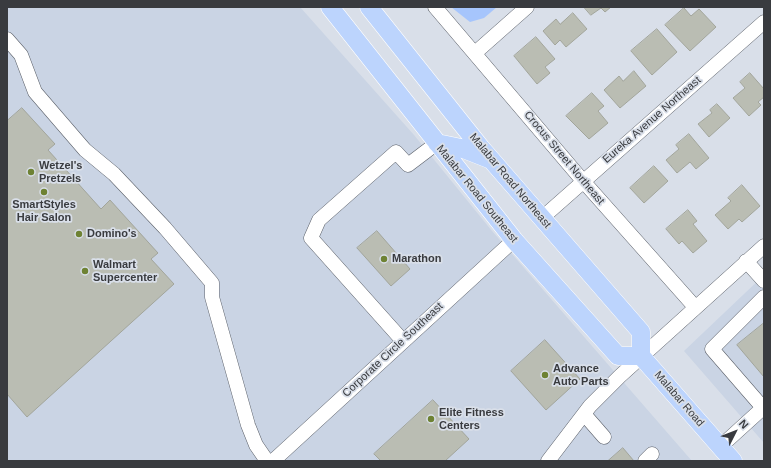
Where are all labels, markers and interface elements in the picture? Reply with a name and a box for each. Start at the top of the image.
street label: Eureka Avenue Northeast [600,74,704,166]
street label: Crocus Street Northeast [521,109,607,207]
street label: Malabar Road Northeast [466,131,554,231]
street label: Malabar Road Southeast [434,143,520,245]
place label: Wetzel's Pretzels [39,159,82,185]
marker: Wetzel's Pretzels [26,167,36,177]
marker: SmartStyles Hair Salon [39,187,49,197]
place label: SmartStyles Hair Salon [12,198,76,224]
place label: Domino's [87,227,137,241]
marker: Domino's [74,229,84,239]
place label: Marathon [392,252,442,266]
marker: Marathon [379,254,389,264]
place label: Walmart Supercenter [93,258,157,284]
marker: Walmart Supercenter [80,266,90,276]
street label: Corporate Circle Southeast [340,300,446,400]
place label: Advance Auto Parts [553,362,609,388]
street label: Malabar Road [651,369,707,429]
marker: Advance Auto Parts [540,370,550,380]
place label: Elite Fitness Centers [439,406,504,432]
north arrow [715,412,755,452]
marker: Elite Fitness Centers [426,414,436,424]
text: N [737,417,751,431]

